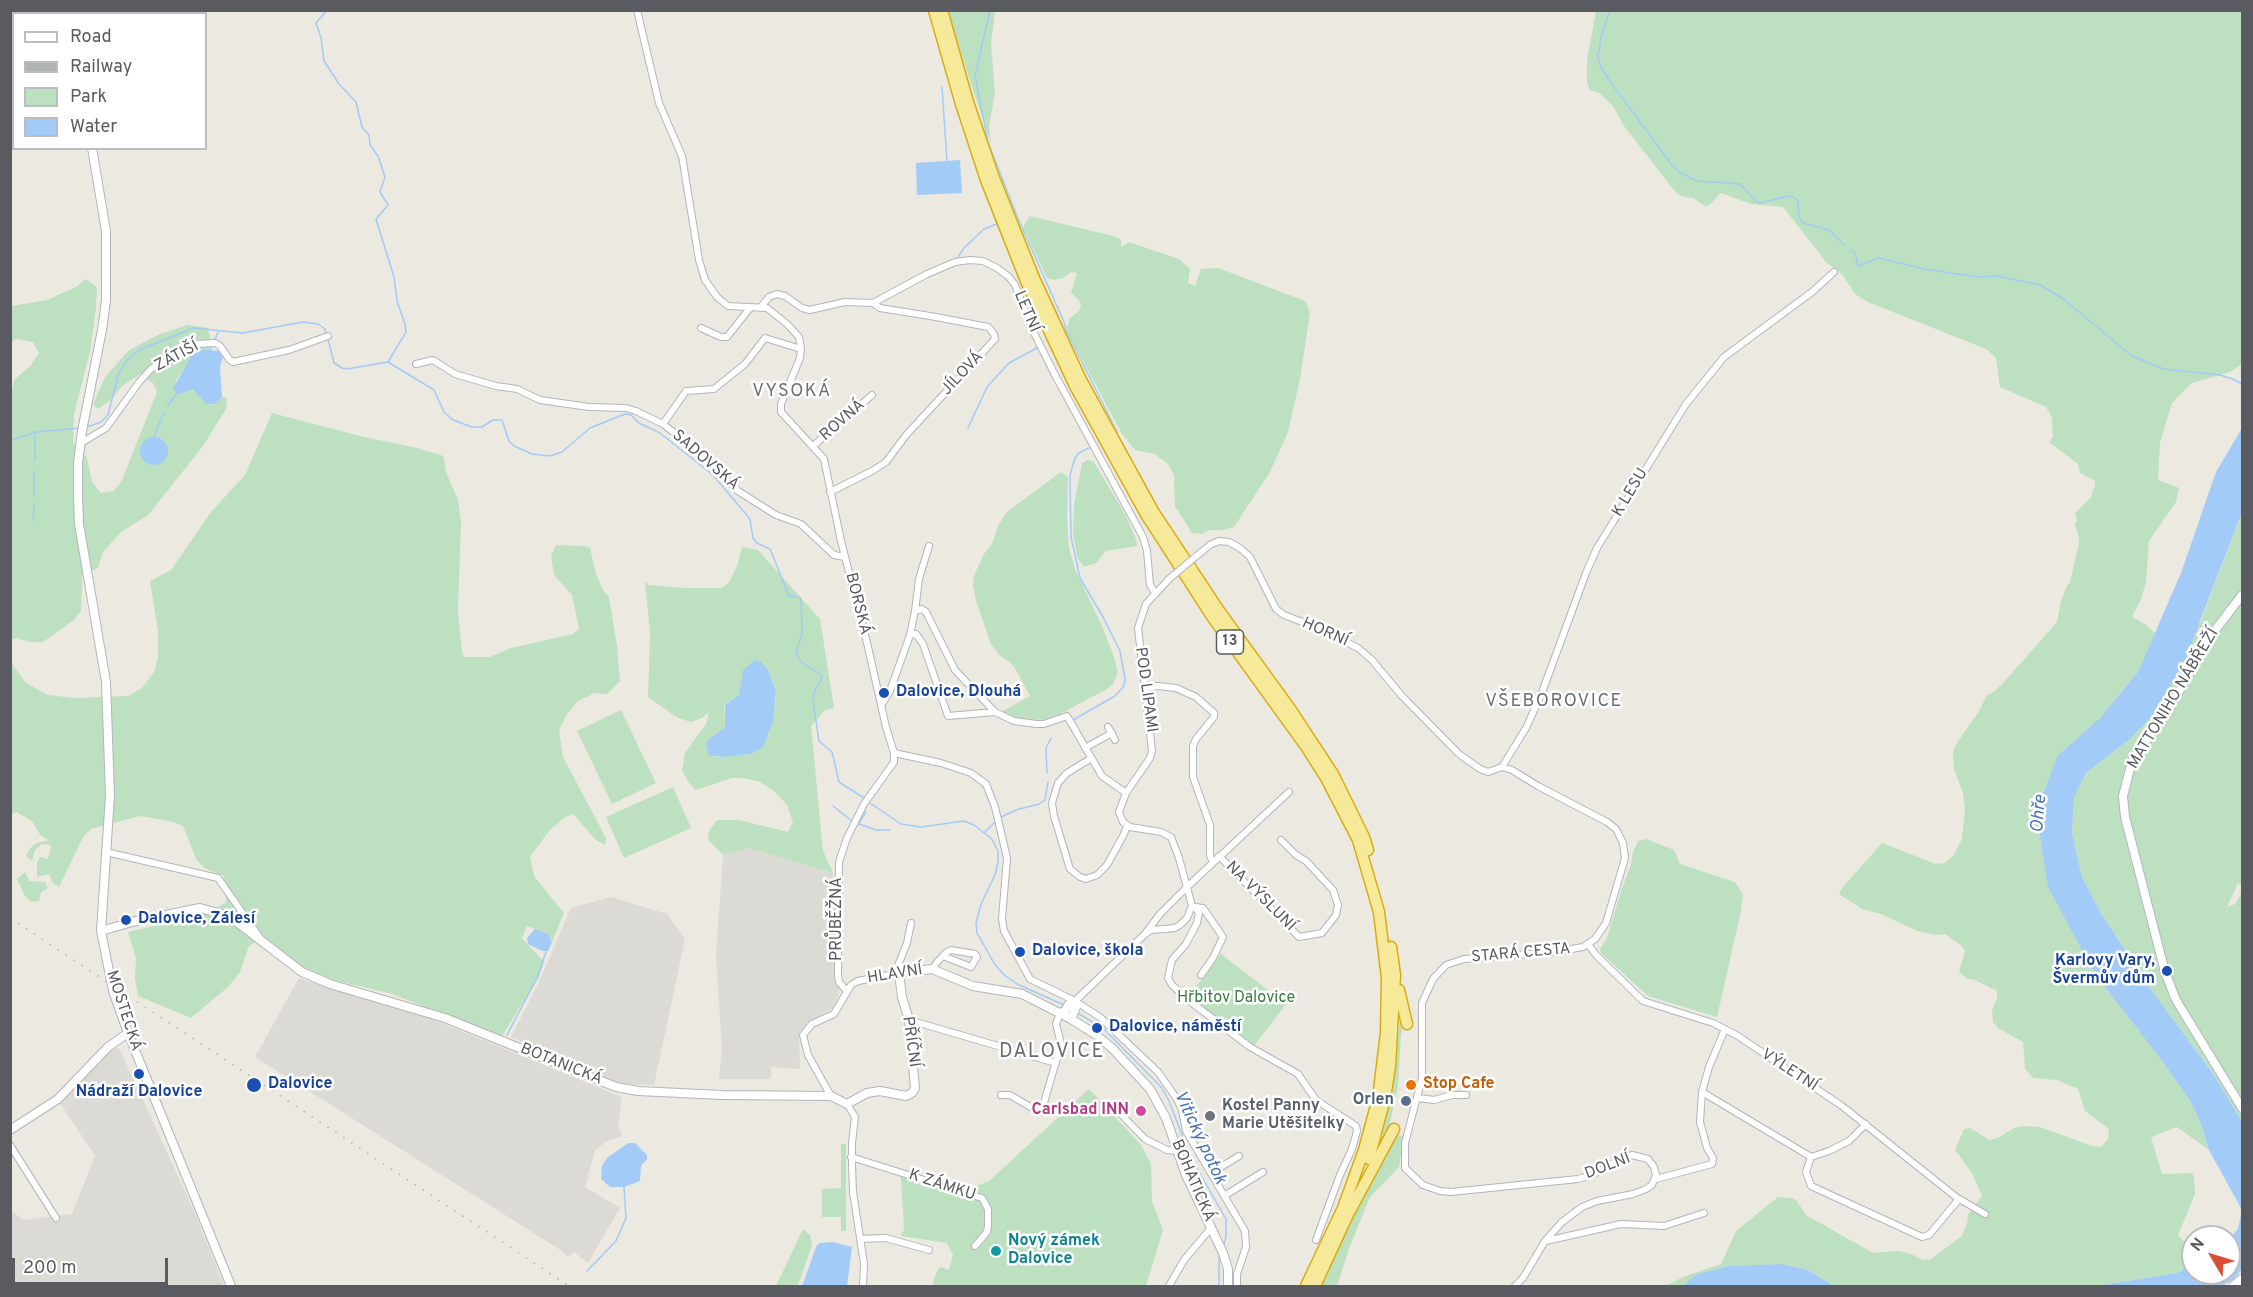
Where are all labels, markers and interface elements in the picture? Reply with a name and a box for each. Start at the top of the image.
legend [12,12,207,150]
text: Road [70,26,112,49]
text: Railway [70,56,132,79]
text: Park [70,86,107,109]
text: Water [70,116,117,139]
street label: LETNÍ [1009,288,1043,336]
street label: ZÁTIŠÍ [152,337,202,377]
street label: JÍLOVÁ [938,348,988,400]
district label: VYSOKÁ [752,381,832,403]
street label: ROVNÁ [817,396,869,446]
street label: SADOVSKÁ [668,427,742,495]
street label: K LESU [1609,465,1653,521]
street label: BORSKÁ [840,571,874,637]
street label: HORNÍ [1299,614,1351,652]
street label: MATTONIHO NÁBŘEŽÍ [2124,625,2224,773]
road number: 13 [1216,630,1244,654]
street label: POD LIPAMI [1130,646,1160,734]
place label: Dalovice, Dlouhá [896,683,1021,703]
marker: Dalovice, Dlouhá [877,686,891,700]
district label: VŠEBOROVICE [1485,691,1623,713]
water label: Ohře [2028,794,2052,834]
street label: NA VÝSLUNÍ [1221,858,1299,936]
street label: PRŮBĚŽNÁ [828,877,848,961]
place label: Dalovice, Zálesí [138,910,255,930]
marker: Dalovice, Zálesí [119,913,133,927]
street label: STARÁ CESTA [1471,940,1571,968]
place label: Dalovice, škola [1032,942,1143,962]
marker: Dalovice, škola [1013,945,1027,959]
place label: Karlovy Vary, Švermův dům [2053,952,2155,990]
street label: HLAVNÍ [866,961,924,989]
marker: Karlovy Vary, Švermův dům [2160,964,2174,978]
street label: MOSTECKÁ [101,968,145,1054]
park label: Hřbitov Dalovice [1177,989,1295,1009]
street label: PŘÍČNÍ [897,1015,923,1069]
place label: Dalovice, náměstí [1109,1018,1241,1038]
marker: Dalovice, náměstí [1090,1021,1104,1035]
street label: BOTANICKÁ [517,1040,605,1090]
district label: DALOVICE [999,1041,1105,1065]
street label: VÝLETNÍ [1757,1046,1821,1096]
marker: Nádraží Dalovice [132,1067,146,1081]
place label: Dalovice [268,1075,332,1095]
place label: Stop Cafe [1423,1075,1495,1095]
marker: Dalovice [245,1076,263,1094]
marker: Stop Cafe [1404,1078,1418,1092]
place label: Nádraží Dalovice [76,1083,202,1103]
water label: Vitický potok [1168,1088,1230,1188]
place label: Orlen [1353,1091,1394,1111]
marker: Orlen [1399,1094,1413,1108]
place label: Kostel Panny Marie Utěšitelky [1222,1097,1345,1135]
place label: Carlsbad INN [1032,1101,1129,1121]
marker: Carlsbad INN [1134,1104,1148,1118]
marker: Kostel Panny Marie Utěšitelky [1203,1109,1217,1123]
street label: BOHATICKÁ [1166,1137,1218,1225]
street label: DOLNÍ [1583,1150,1633,1184]
street label: K ZÁMKU [906,1166,978,1206]
north arrow [2181,1225,2241,1285]
place label: Nový zámek Dalovice [1008,1232,1100,1270]
text: N [2187,1234,2210,1256]
marker: Nový zámek Dalovice [989,1244,1003,1258]
scale bar [15,1246,171,1284]
text: 200 m [23,1257,76,1280]

